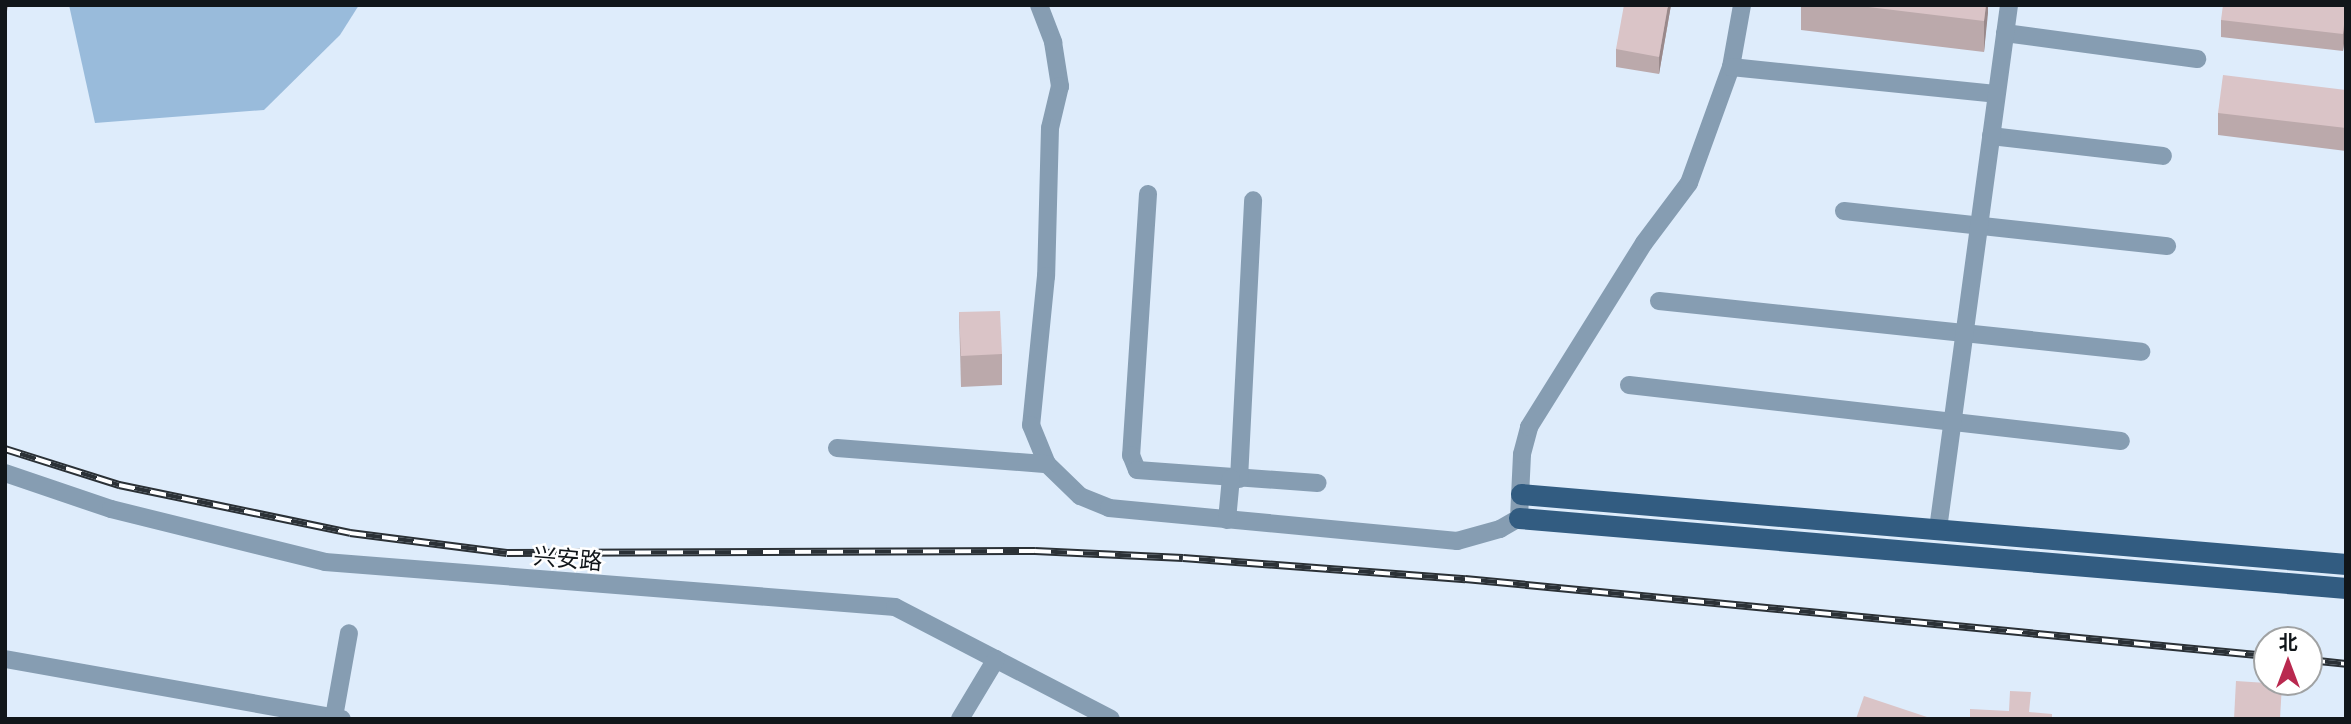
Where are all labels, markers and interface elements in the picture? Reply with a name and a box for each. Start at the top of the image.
street label: 兴安路 [532,541,604,575]
north arrow [2253,626,2323,696]
text: 北 [2278,629,2298,655]

